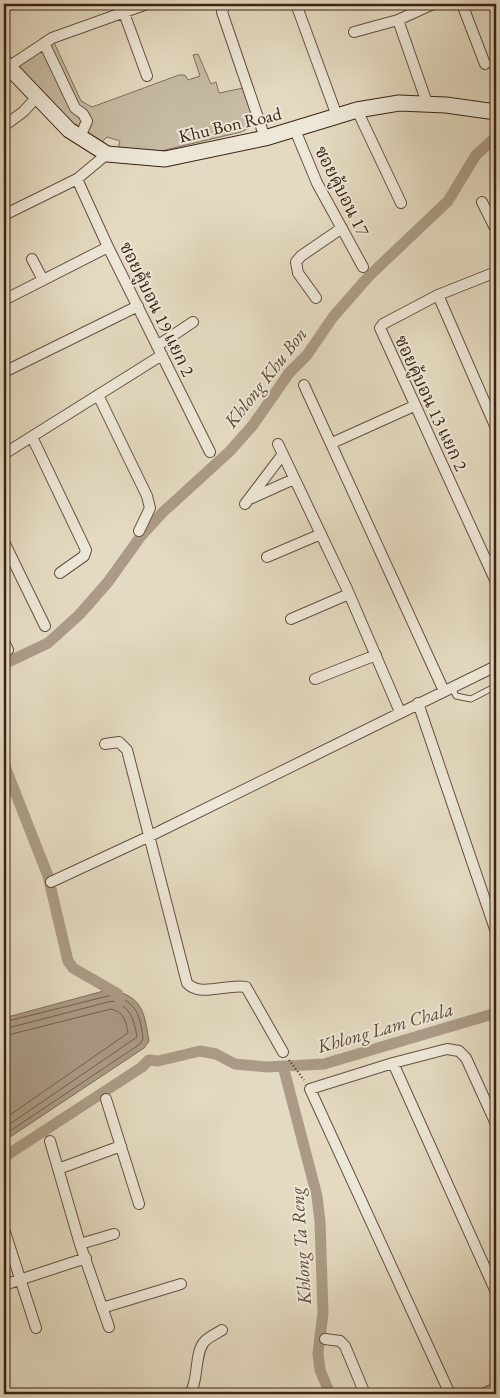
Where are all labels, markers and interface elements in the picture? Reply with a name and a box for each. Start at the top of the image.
street label: Khu Bon Road [176,101,284,148]
street label: ซอยคู้บอน 17 [310,142,375,240]
street label: ซอยคู้บอน 19 แยก 2 [115,238,200,380]
water label: Khlong Khu Bon [218,322,312,433]
street label: ซอยคู้บอน 13 แยก 2 [390,331,473,475]
water label: Khlong Lam Chala [313,996,456,1059]
water label: Khlong Ta Reng [284,1185,317,1306]

